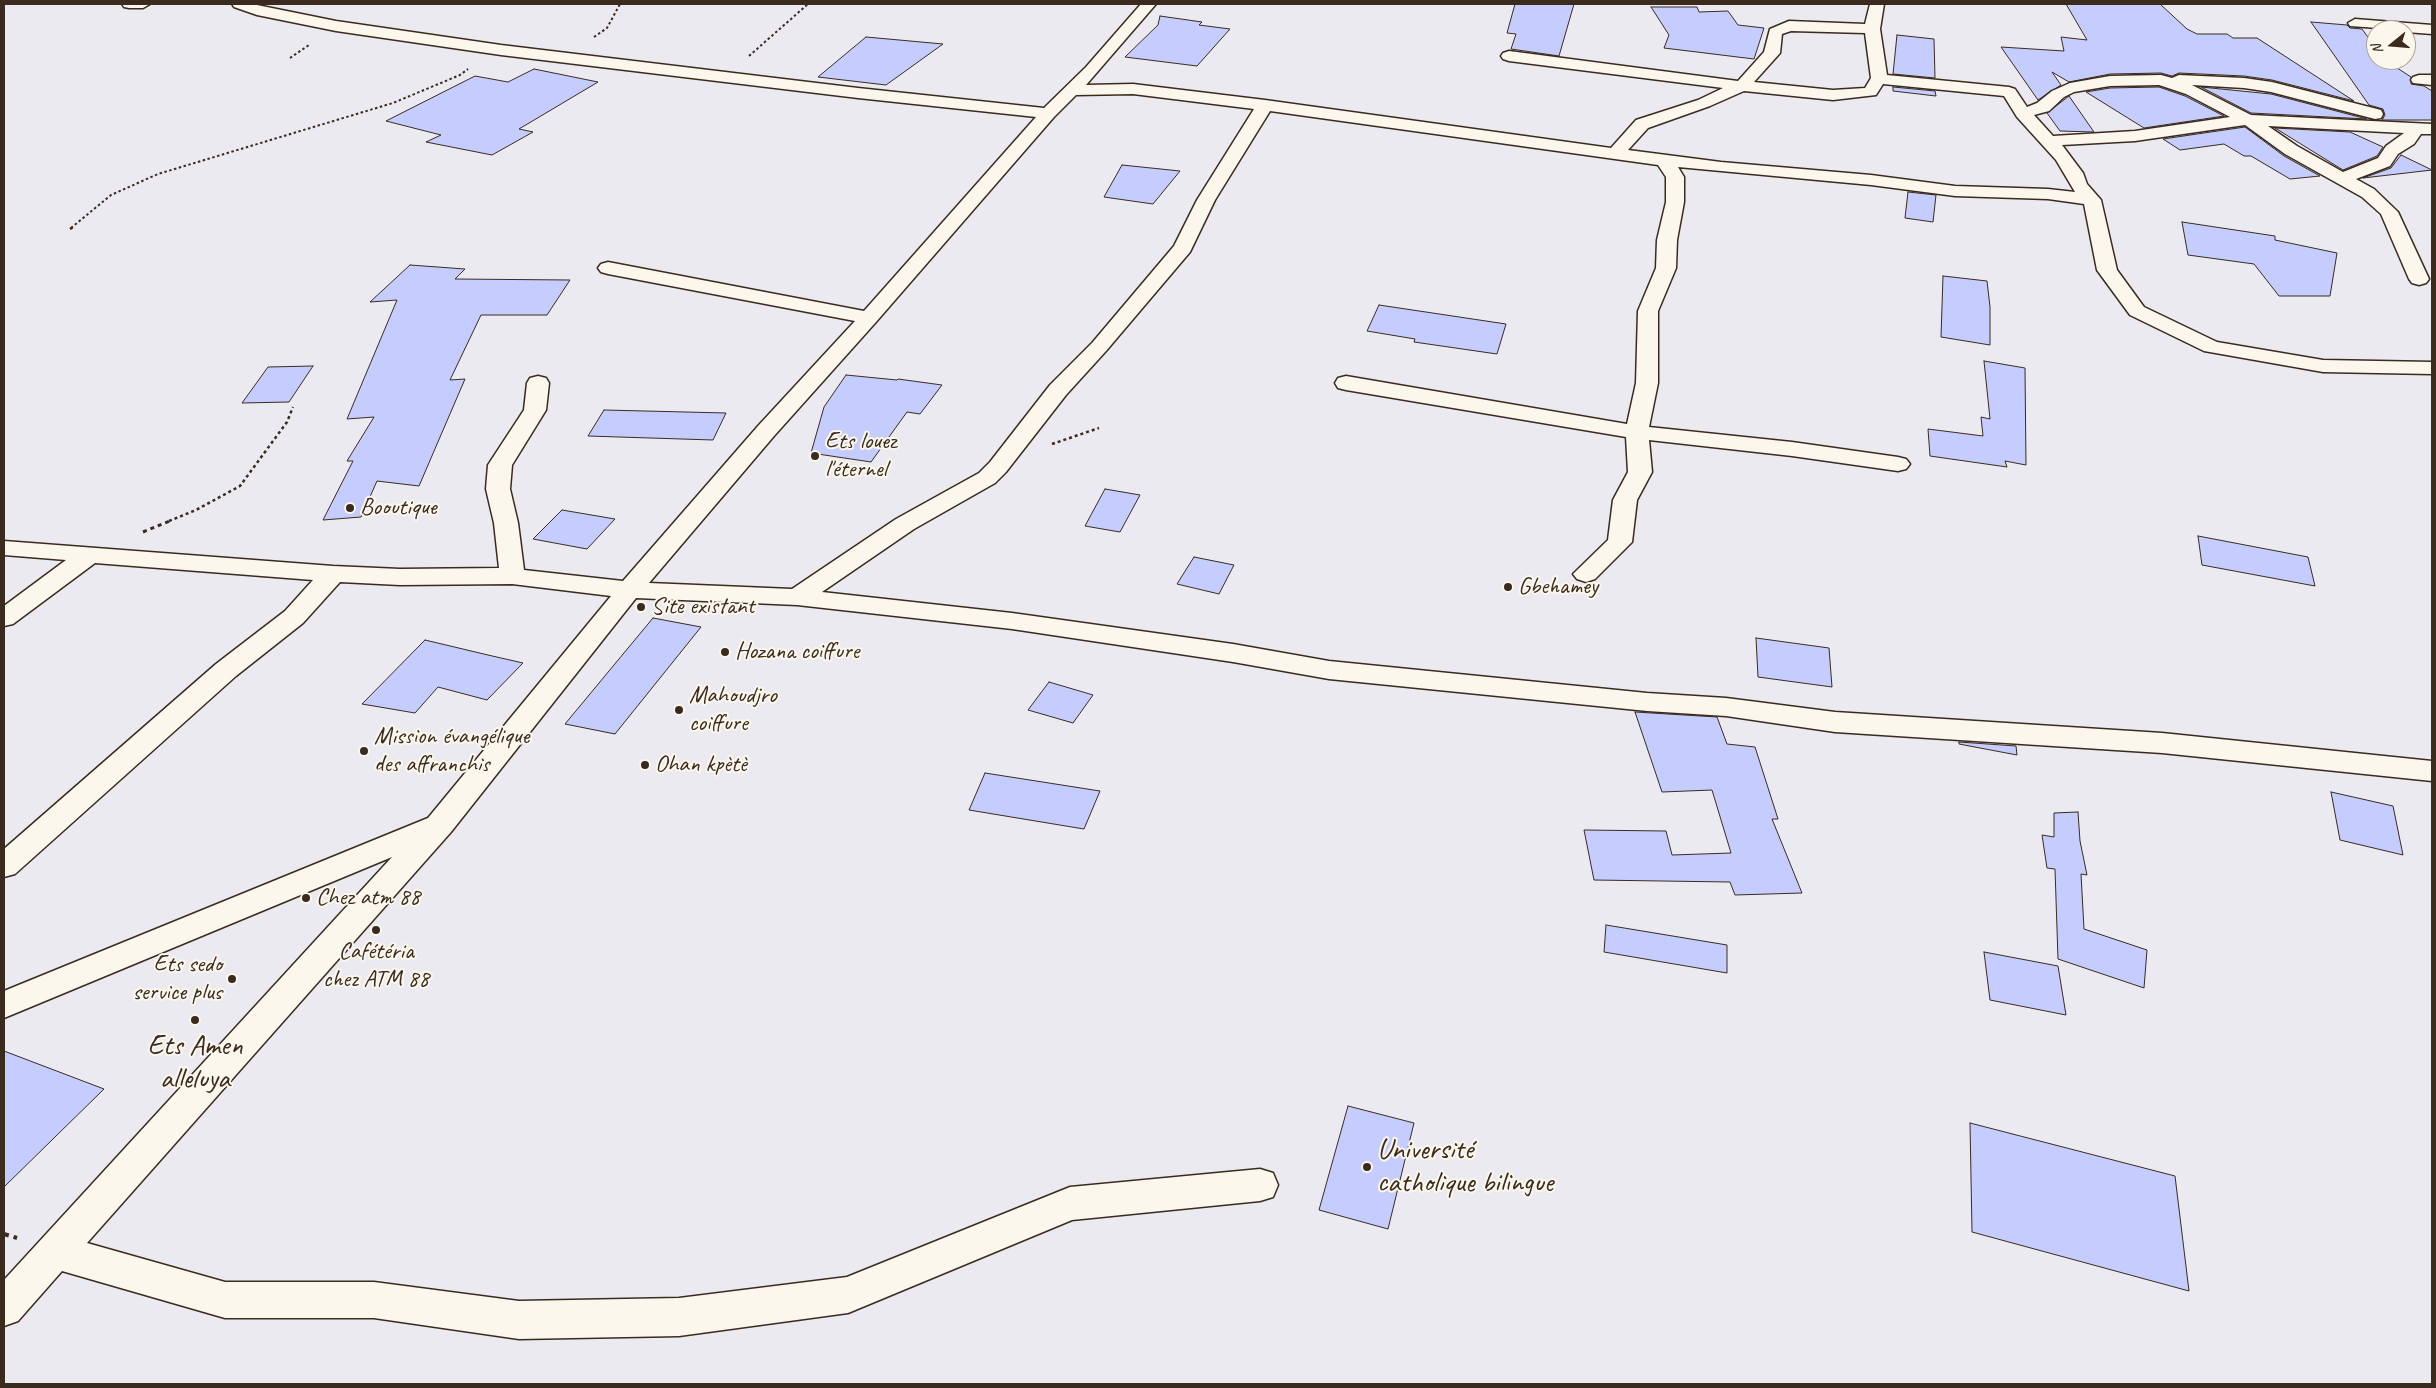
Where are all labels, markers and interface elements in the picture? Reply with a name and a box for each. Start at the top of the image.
north arrow [2366,20,2416,70]
text: N [2368,43,2387,56]
place label: Ets louez l'éternel [825,428,896,484]
marker: Ets louez l'éternel [809,450,821,462]
place label: Booutique [360,494,437,522]
marker: Booutique [344,502,356,514]
place label: Gbehamey [1518,573,1598,601]
marker: Gbehamey [1502,581,1514,593]
place label: Site existant [651,593,754,621]
marker: Site existant [635,601,647,613]
place label: Hozana coiffure [735,638,859,666]
marker: Hozana coiffure [719,646,731,658]
place label: Mahoudjro coiffure [689,682,777,738]
marker: Mahoudjro coiffure [673,704,685,716]
place label: Mission évangélique des affranchis [374,723,529,779]
marker: Mission évangélique des affranchis [358,745,370,757]
place label: Ohan kpètè [655,751,747,779]
marker: Ohan kpètè [639,759,651,771]
place label: Chez atm 88 [316,884,420,912]
marker: Chez atm 88 [300,892,312,904]
marker: Cafétéria chez ATM 88 [370,924,382,936]
place label: Cafétéria chez ATM 88 [323,938,429,994]
place label: Ets sedo service plus [133,951,222,1007]
marker: Ets sedo service plus [226,973,238,985]
marker: Ets Amen alleluya [189,1014,201,1026]
place label: Ets Amen alleluya [147,1029,243,1097]
place label: Université catholique bilingue [1377,1133,1553,1201]
marker: Université catholique bilingue [1361,1161,1373,1173]

